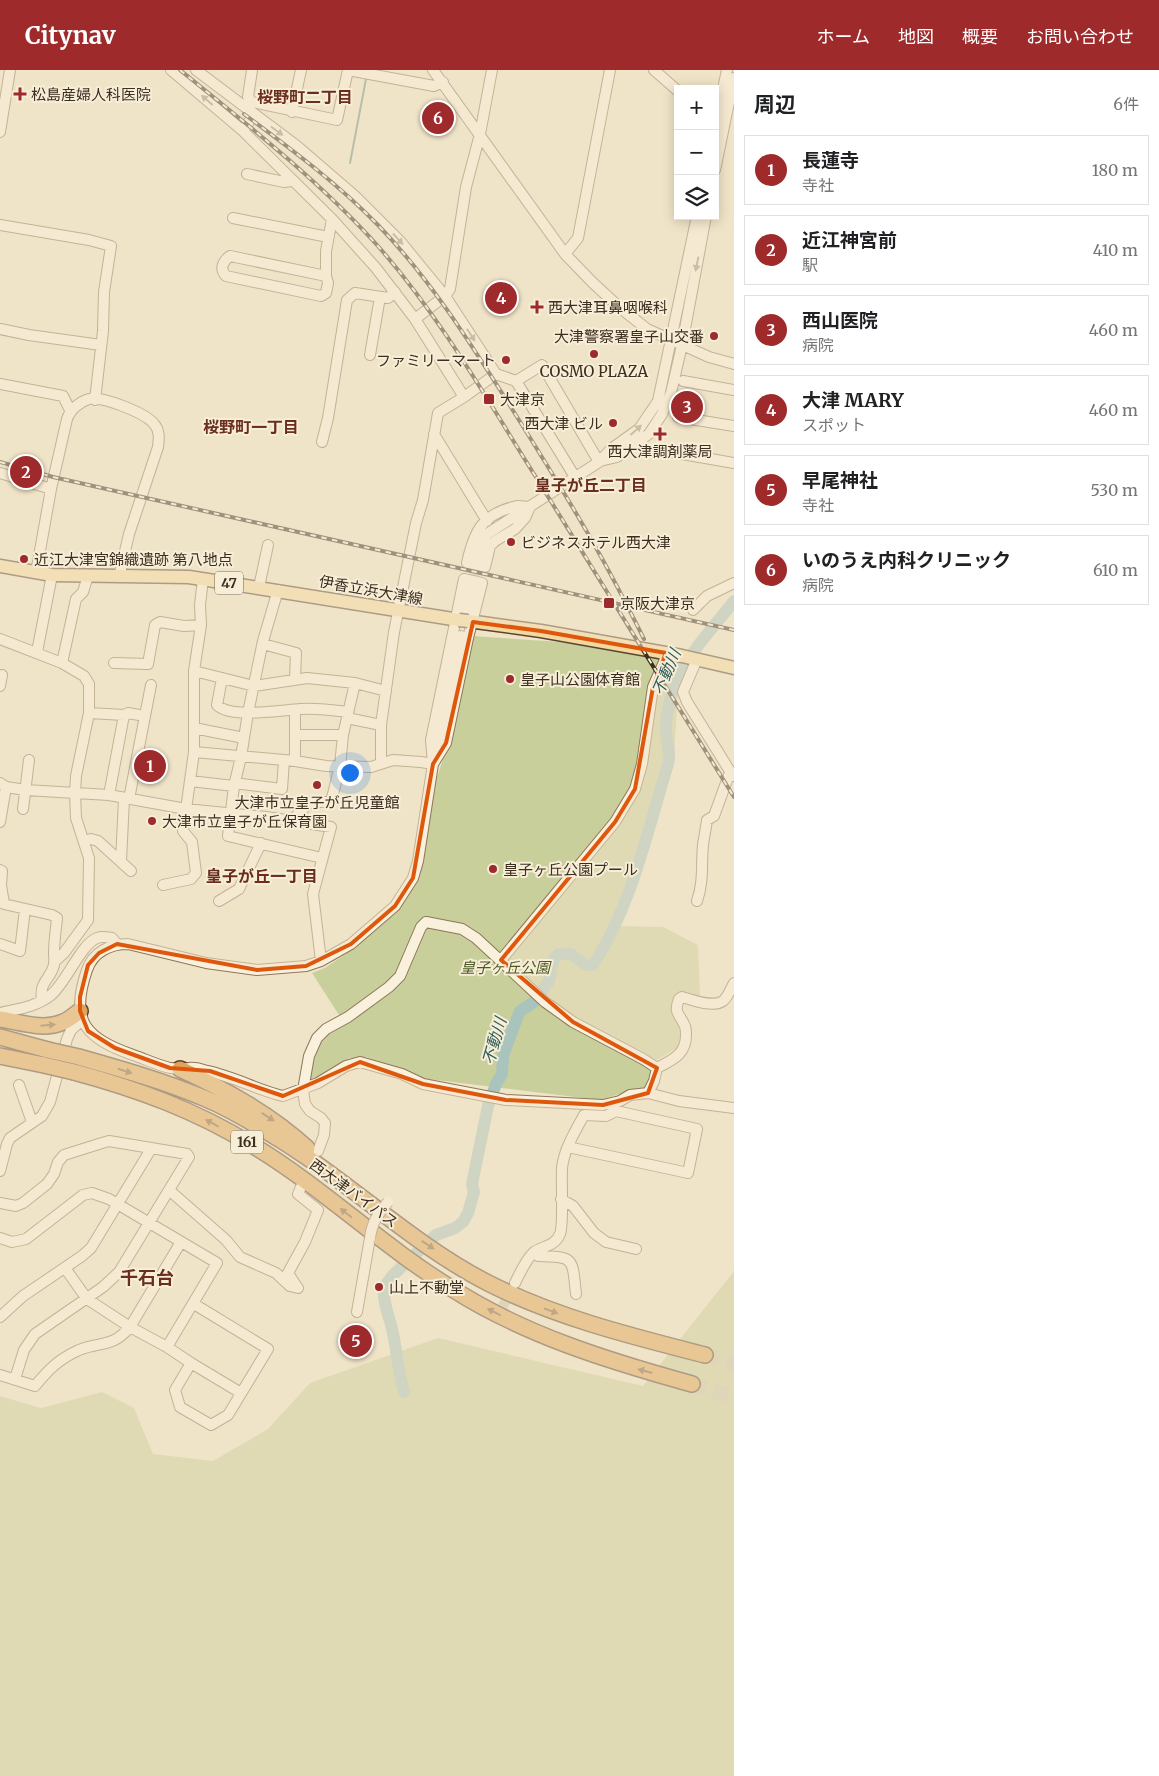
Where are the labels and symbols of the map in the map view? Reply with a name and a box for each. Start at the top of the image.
place label: 松島産婦人科医院 [31,85,151,104]
marker: 松島産婦人科医院 [13,87,27,101]
district label: 桜野町二丁目 [257,87,353,107]
one-way arrow [202,94,214,106]
pin: 6 [422,99,454,137]
one-way arrow [270,126,284,136]
one-way arrow [392,233,404,245]
one-way arrow [693,257,701,273]
pin: 4 [485,279,517,317]
place label: 西大津耳鼻咽喉科 [548,298,668,317]
marker: 西大津耳鼻咽喉科 [530,300,544,314]
place label: 大津警察署皇子山交番 [554,327,704,346]
one-way arrow [466,328,476,341]
marker: 大津警察署皇子山交番 [708,330,720,342]
marker: COSMO PLAZA [588,348,600,360]
place label: ファミリーマート [376,351,496,370]
marker: ファミリーマート [500,354,512,366]
place label: COSMO PLAZA [540,362,649,381]
pin: 3 [671,388,703,426]
place label: 大津京 [500,390,545,409]
marker: 大津京 [482,392,496,406]
place label: 西大津 ビル [524,414,603,433]
district label: 桜野町一丁目 [203,417,299,437]
marker: 西大津 ビル [607,417,619,429]
one-way arrow [629,425,642,436]
marker: 西大津調剤薬局 [654,428,666,440]
place label: 西大津調剤薬局 [607,442,713,461]
pin: 2 [10,453,42,491]
district label: 皇子が丘二丁目 [535,475,647,495]
place label: ビジネスホテル西大津 [521,533,671,552]
marker: ビジネスホテル西大津 [505,536,517,548]
place label: 近江大津宮錦織遺跡 第八地点 [34,550,233,569]
marker: 近江大津宮錦織遺跡 第八地点 [18,553,30,565]
road number: 47 [215,572,243,594]
street label: 伊香立浜大津線 [318,572,424,608]
place label: 京阪大津京 [620,594,695,613]
marker: 京阪大津京 [602,596,616,610]
water label: 不動川 [647,644,685,698]
place label: 皇子山公園体育館 [520,670,640,689]
marker: 皇子山公園体育館 [504,673,516,685]
pin: 1 [134,747,166,785]
your location [337,760,363,786]
marker: 大津市立皇子が丘児童館 [311,779,323,791]
place label: 大津市立皇子が丘児童館 [234,793,400,812]
place label: 大津市立皇子が丘保育園 [162,812,327,831]
marker: 大津市立皇子が丘保育園 [146,815,158,827]
place label: 皇子ヶ丘公園プール [503,860,638,879]
marker: 皇子ヶ丘公園プール [487,863,499,875]
district label: 皇子が丘一丁目 [206,866,318,886]
park label: 皇子ヶ丘公園 [460,958,552,977]
water label: 不動川 [478,1013,511,1067]
one-way arrow [41,1021,57,1029]
one-way arrow [118,1067,133,1075]
one-way arrow [262,1113,275,1122]
one-way arrow [204,1119,219,1127]
road number: 161 [231,1130,263,1154]
street label: 西大津バイパス [306,1155,402,1231]
one-way arrow [339,1208,353,1218]
one-way arrow [421,1240,434,1250]
district label: 千石台 [120,1266,174,1289]
place label: 山上不動堂 [389,1278,464,1297]
marker: 山上不動堂 [373,1281,385,1293]
one-way arrow [544,1307,559,1315]
one-way arrow [487,1308,501,1316]
pin: 5 [340,1322,372,1360]
one-way arrow [638,1367,653,1375]

